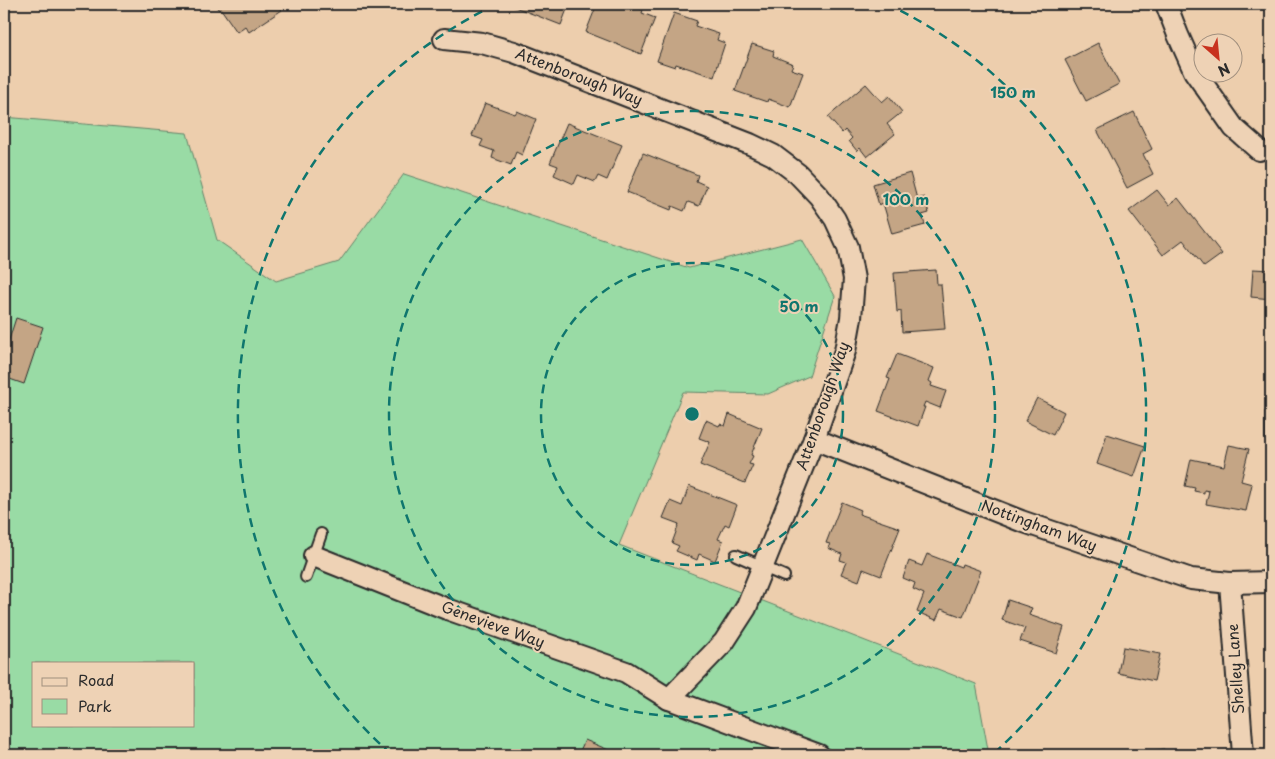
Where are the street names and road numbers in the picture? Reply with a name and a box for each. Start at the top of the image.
street label: Attenborough Way [513,41,647,110]
street label: Attenborough Way [789,338,854,473]
street label: Nottingham Way [978,493,1101,556]
street label: Genevieve Way [438,594,549,653]
street label: Shelley Lane [1220,623,1249,715]

